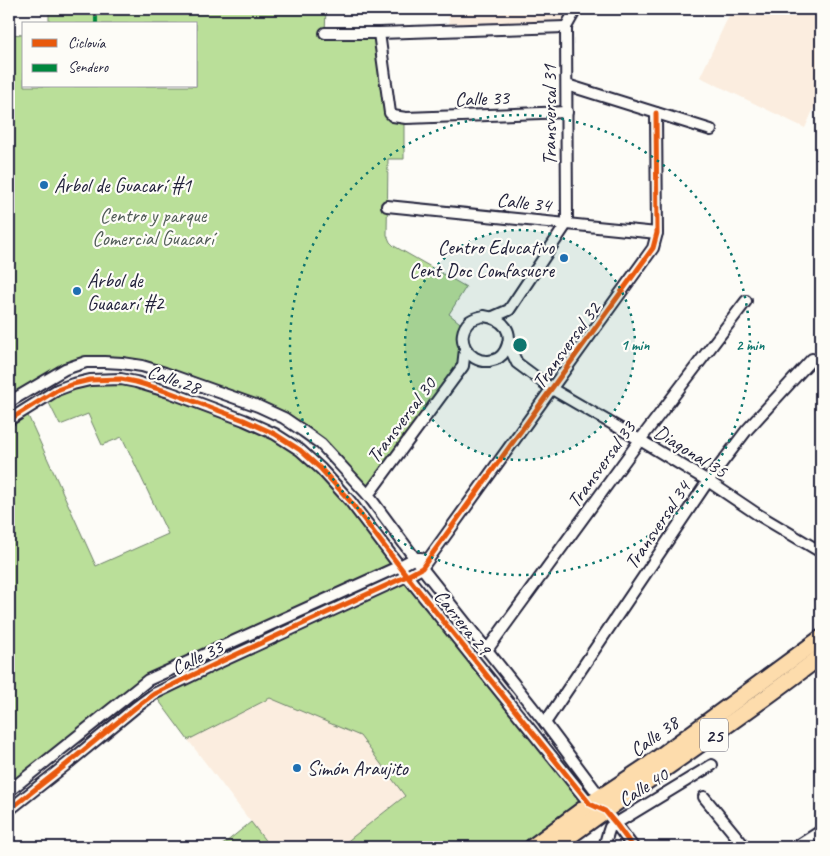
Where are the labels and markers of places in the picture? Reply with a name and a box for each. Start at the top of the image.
place label: Árbol de Guacarí #1 [54,173,192,198]
marker: Árbol de Guacarí #1 [38,179,50,191]
place label: Centro Educativo Cent Doc Comfasucre [409,235,555,283]
marker: Centro Educativo Cent Doc Comfasucre [558,252,570,264]
place label: Árbol de Guacarí #2 [87,268,165,316]
marker: Árbol de Guacarí #2 [71,285,83,297]
centre of rings [511,336,529,354]
place label: Simón Araujito [307,756,409,781]
marker: Simón Araujito [291,762,303,774]

